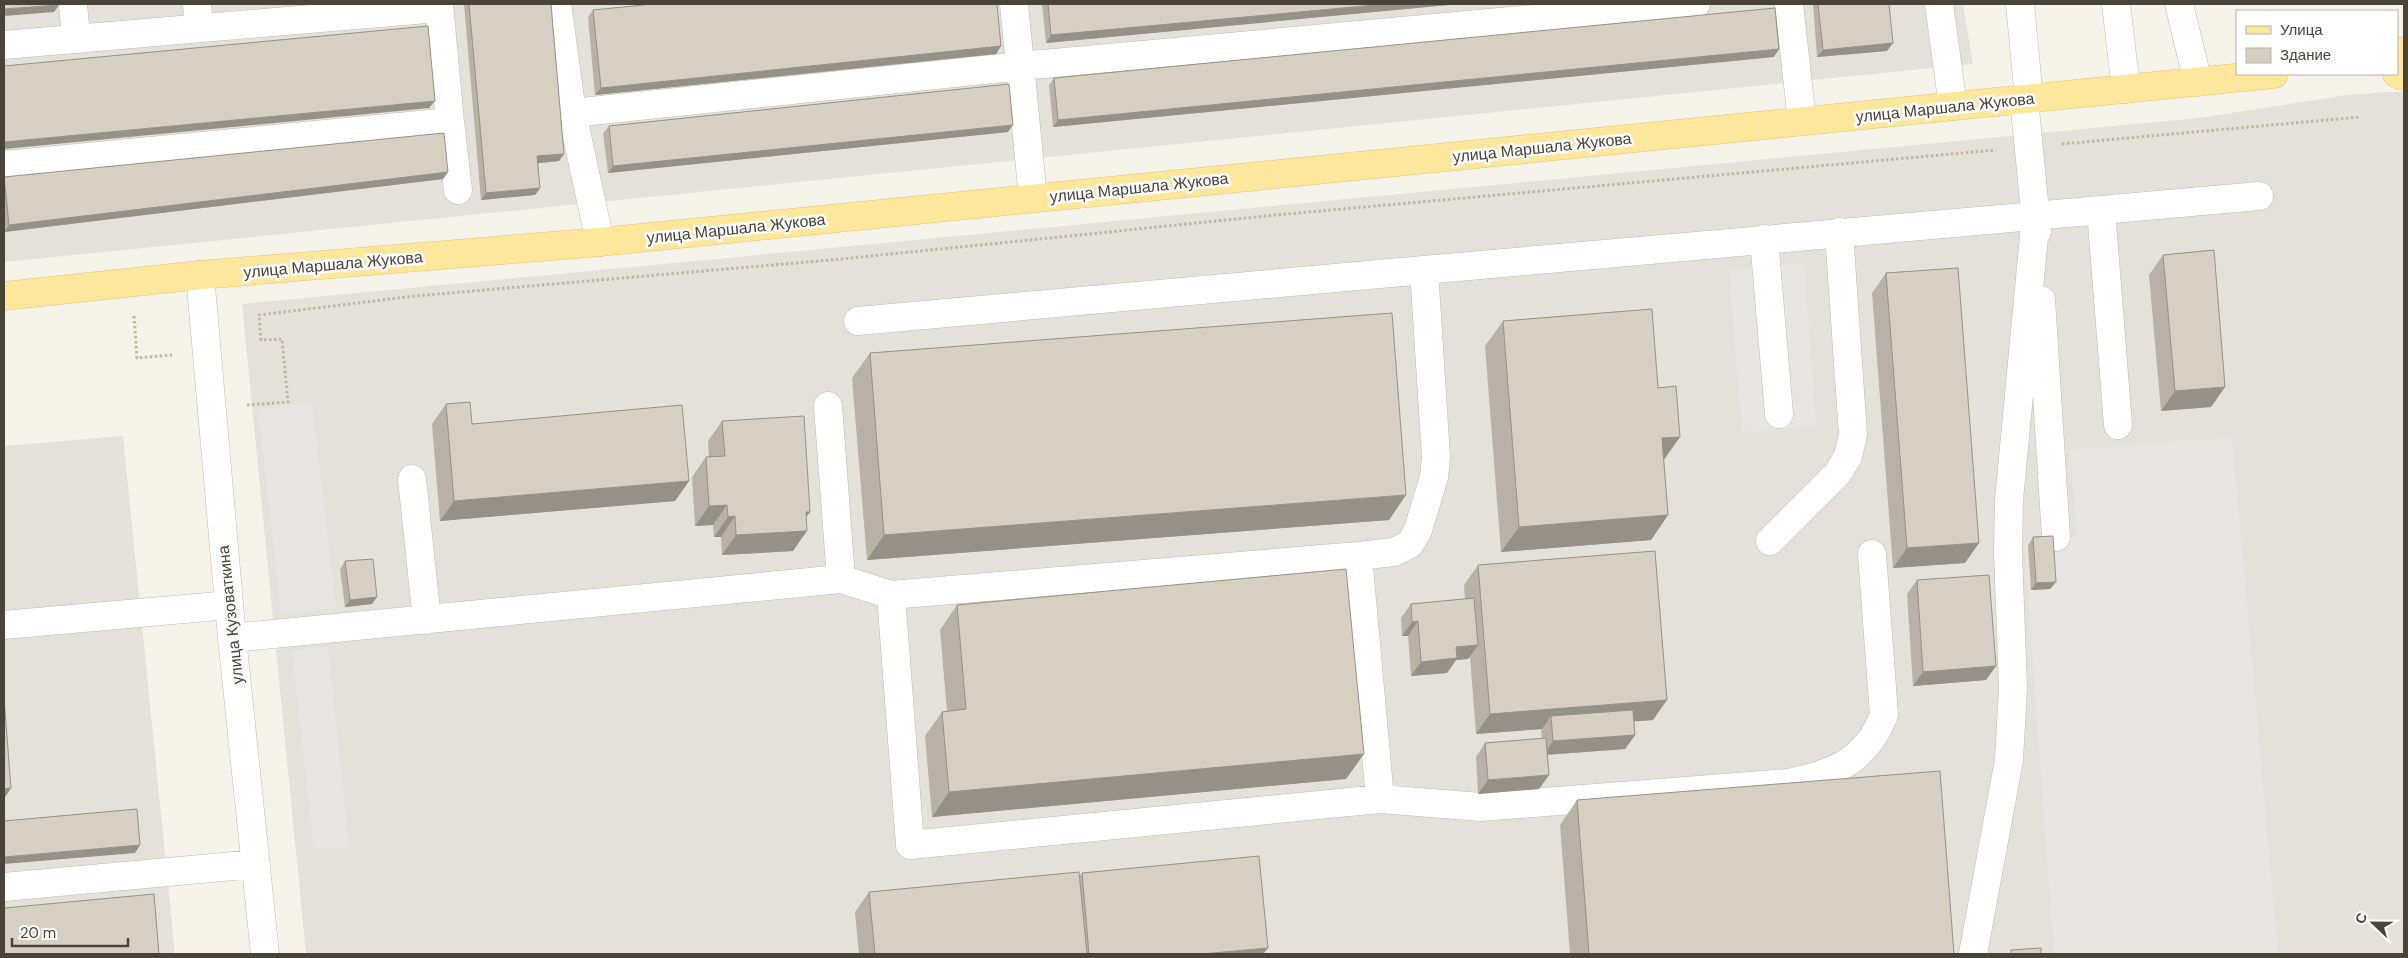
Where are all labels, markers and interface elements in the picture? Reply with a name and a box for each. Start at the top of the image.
legend [2236,10,2398,75]
text: Улица [2280,20,2323,40]
text: Здание [2280,45,2331,65]
street label: улица Маршала Жукова [1855,88,2036,127]
street label: улица Маршала Жукова [1452,128,1633,167]
street label: улица Маршала Жукова [1049,168,1230,207]
street label: улица Маршала Жукова [646,209,827,248]
street label: улица Маршала Жукова [243,246,424,283]
street label: улица Кузоваткина [213,544,248,685]
north arrow [2348,898,2398,948]
text: С [2351,910,2371,926]
scale bar [12,916,129,948]
text: 20 m [20,923,56,943]

